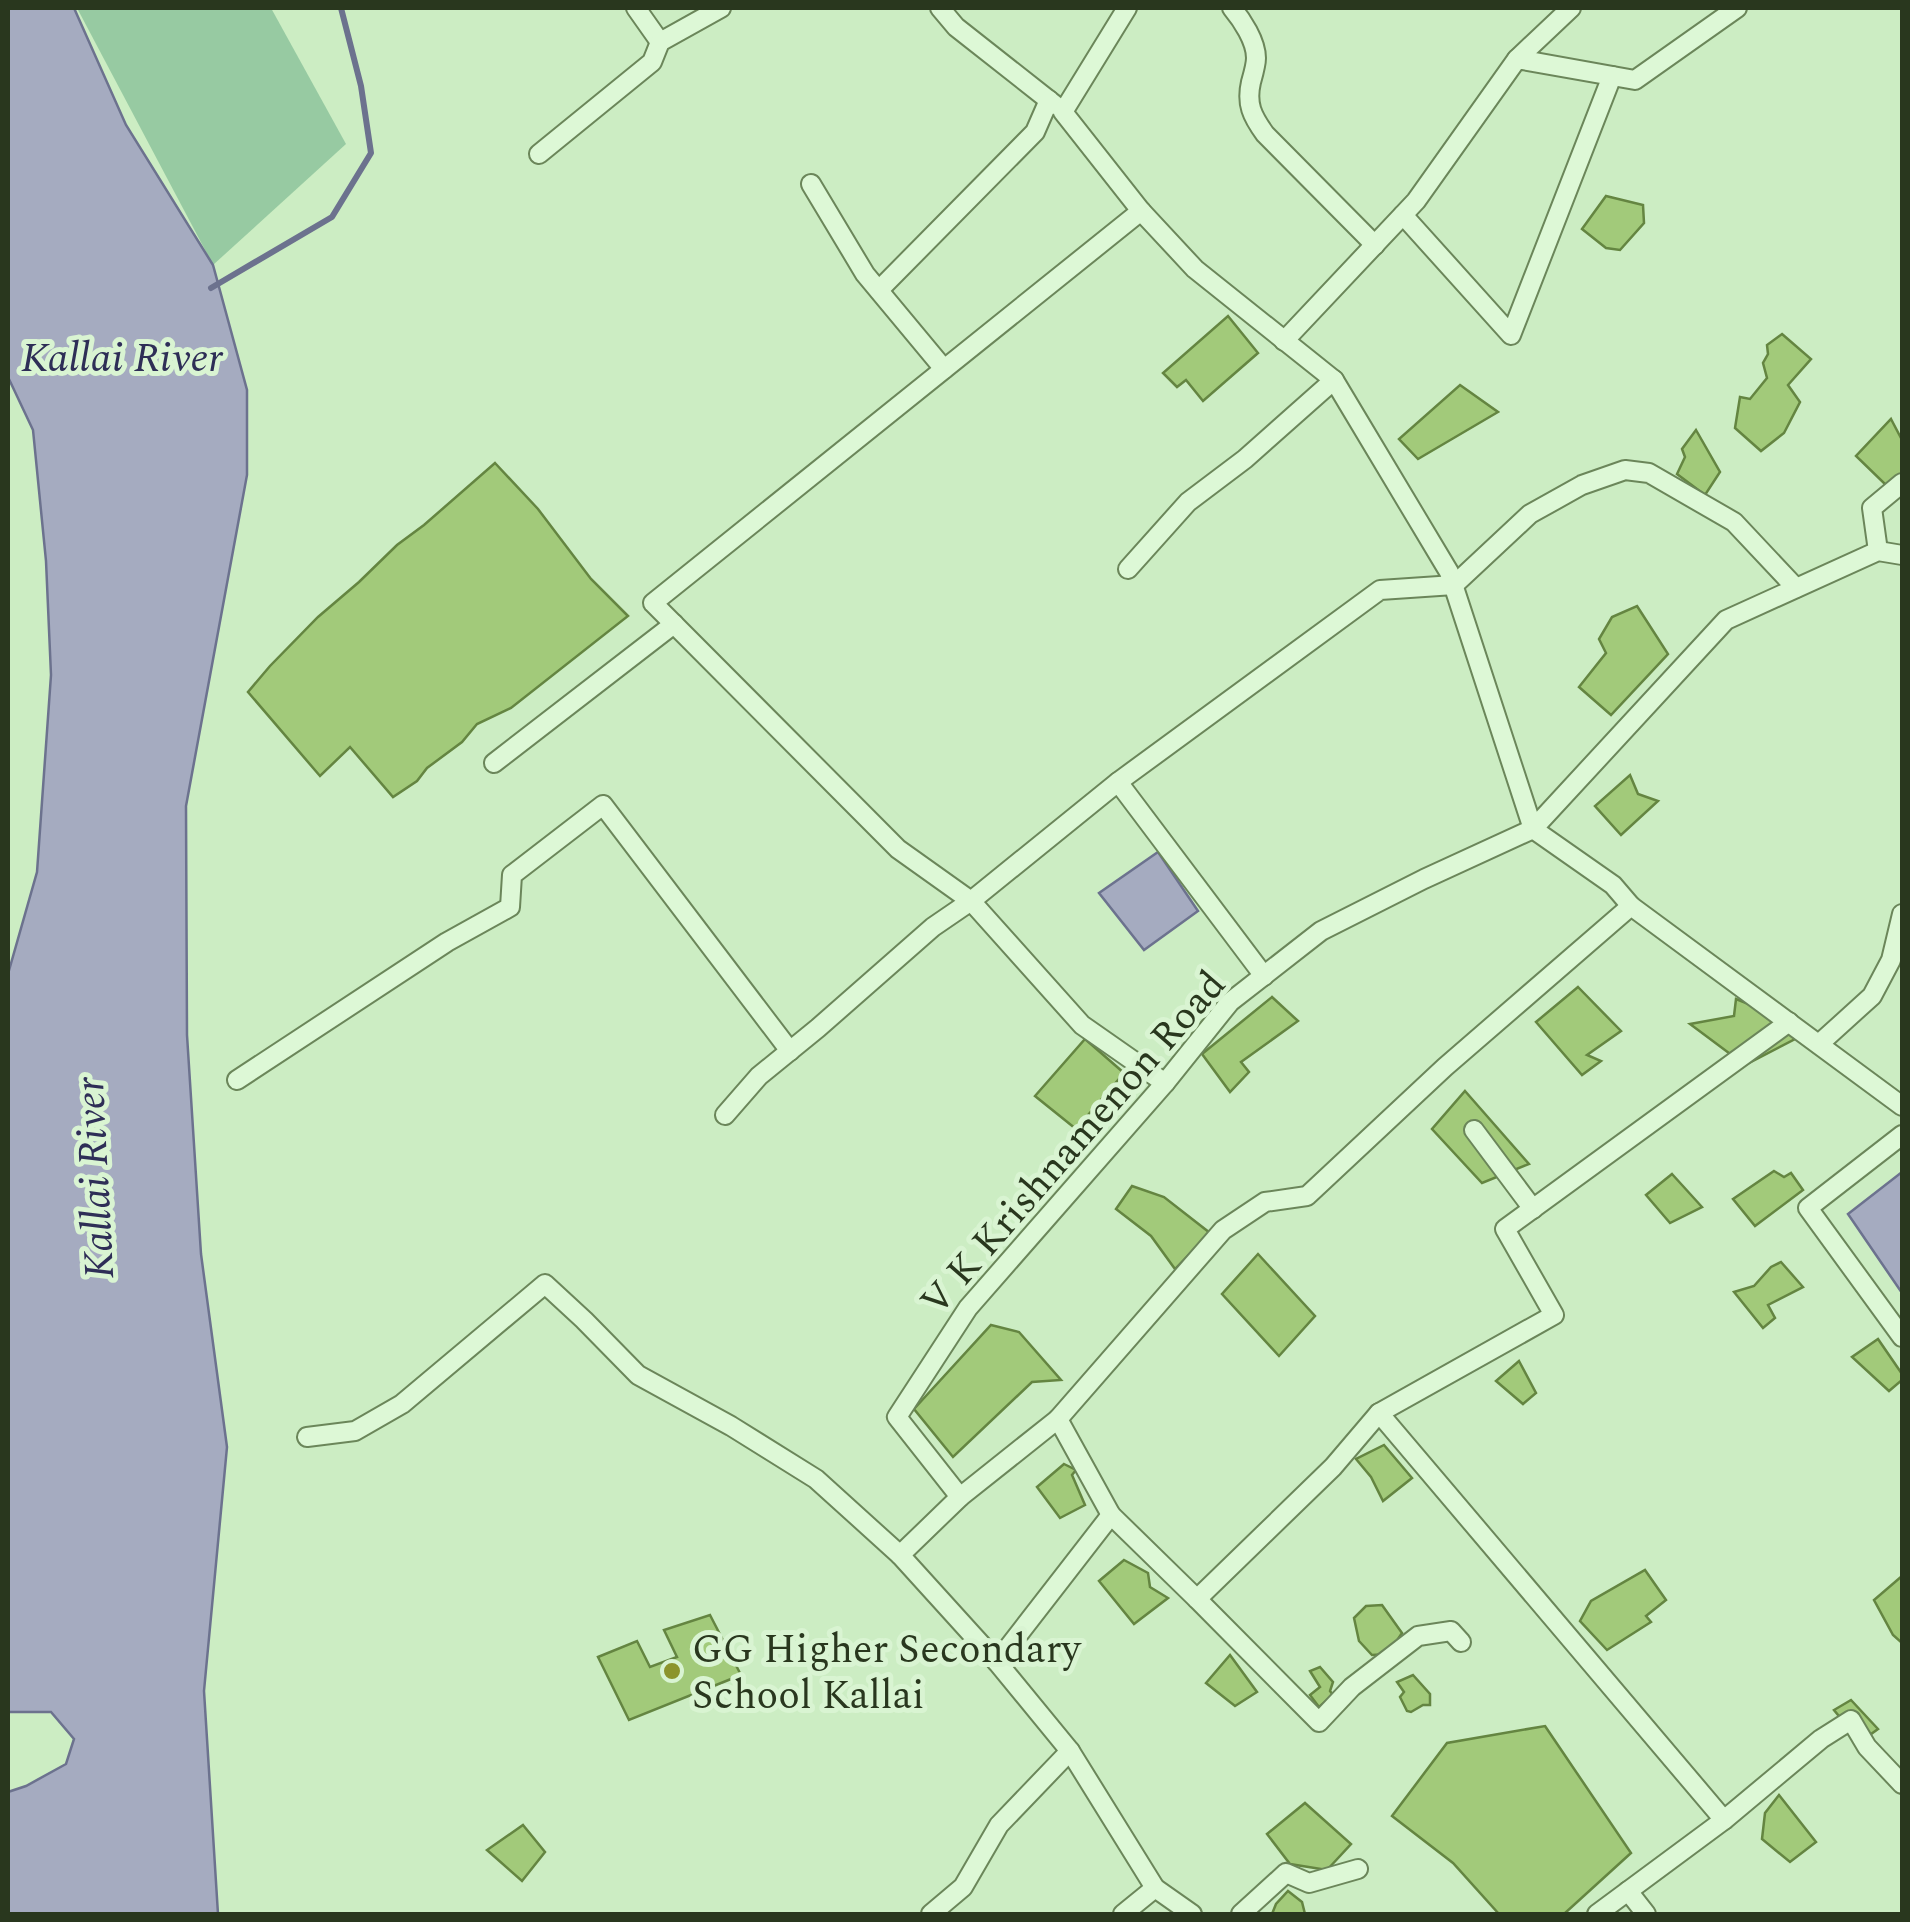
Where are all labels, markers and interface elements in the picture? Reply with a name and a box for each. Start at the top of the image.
water label: Kallai River [21,327,224,390]
street label: V K Krishnamenon Road [906,957,1242,1330]
water label: Kallai River [59,1075,132,1280]
place label: GG Higher Secondary School Kallai [692,1620,1083,1727]
marker: GG Higher Secondary School Kallai [661,1660,683,1682]

